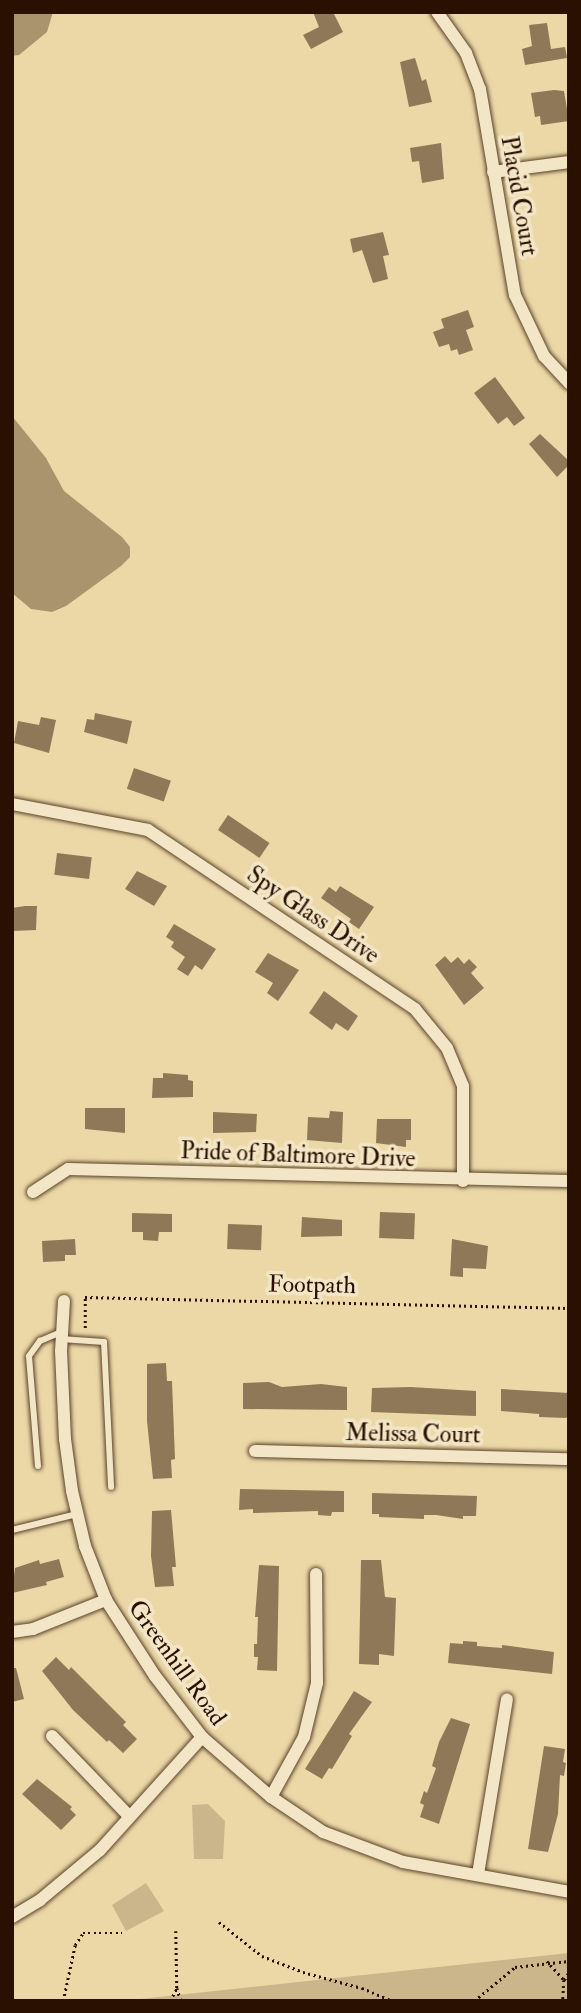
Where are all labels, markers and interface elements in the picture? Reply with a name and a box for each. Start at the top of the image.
street label: Placid Court [494,134,544,258]
street label: Spy Glass Drive [241,860,385,970]
street label: Pride of Baltimore Drive [180,1137,416,1173]
street label: Footpath [268,1270,356,1300]
street label: Melissa Court [345,1418,481,1450]
street label: Greenhill Road [122,1595,232,1731]

